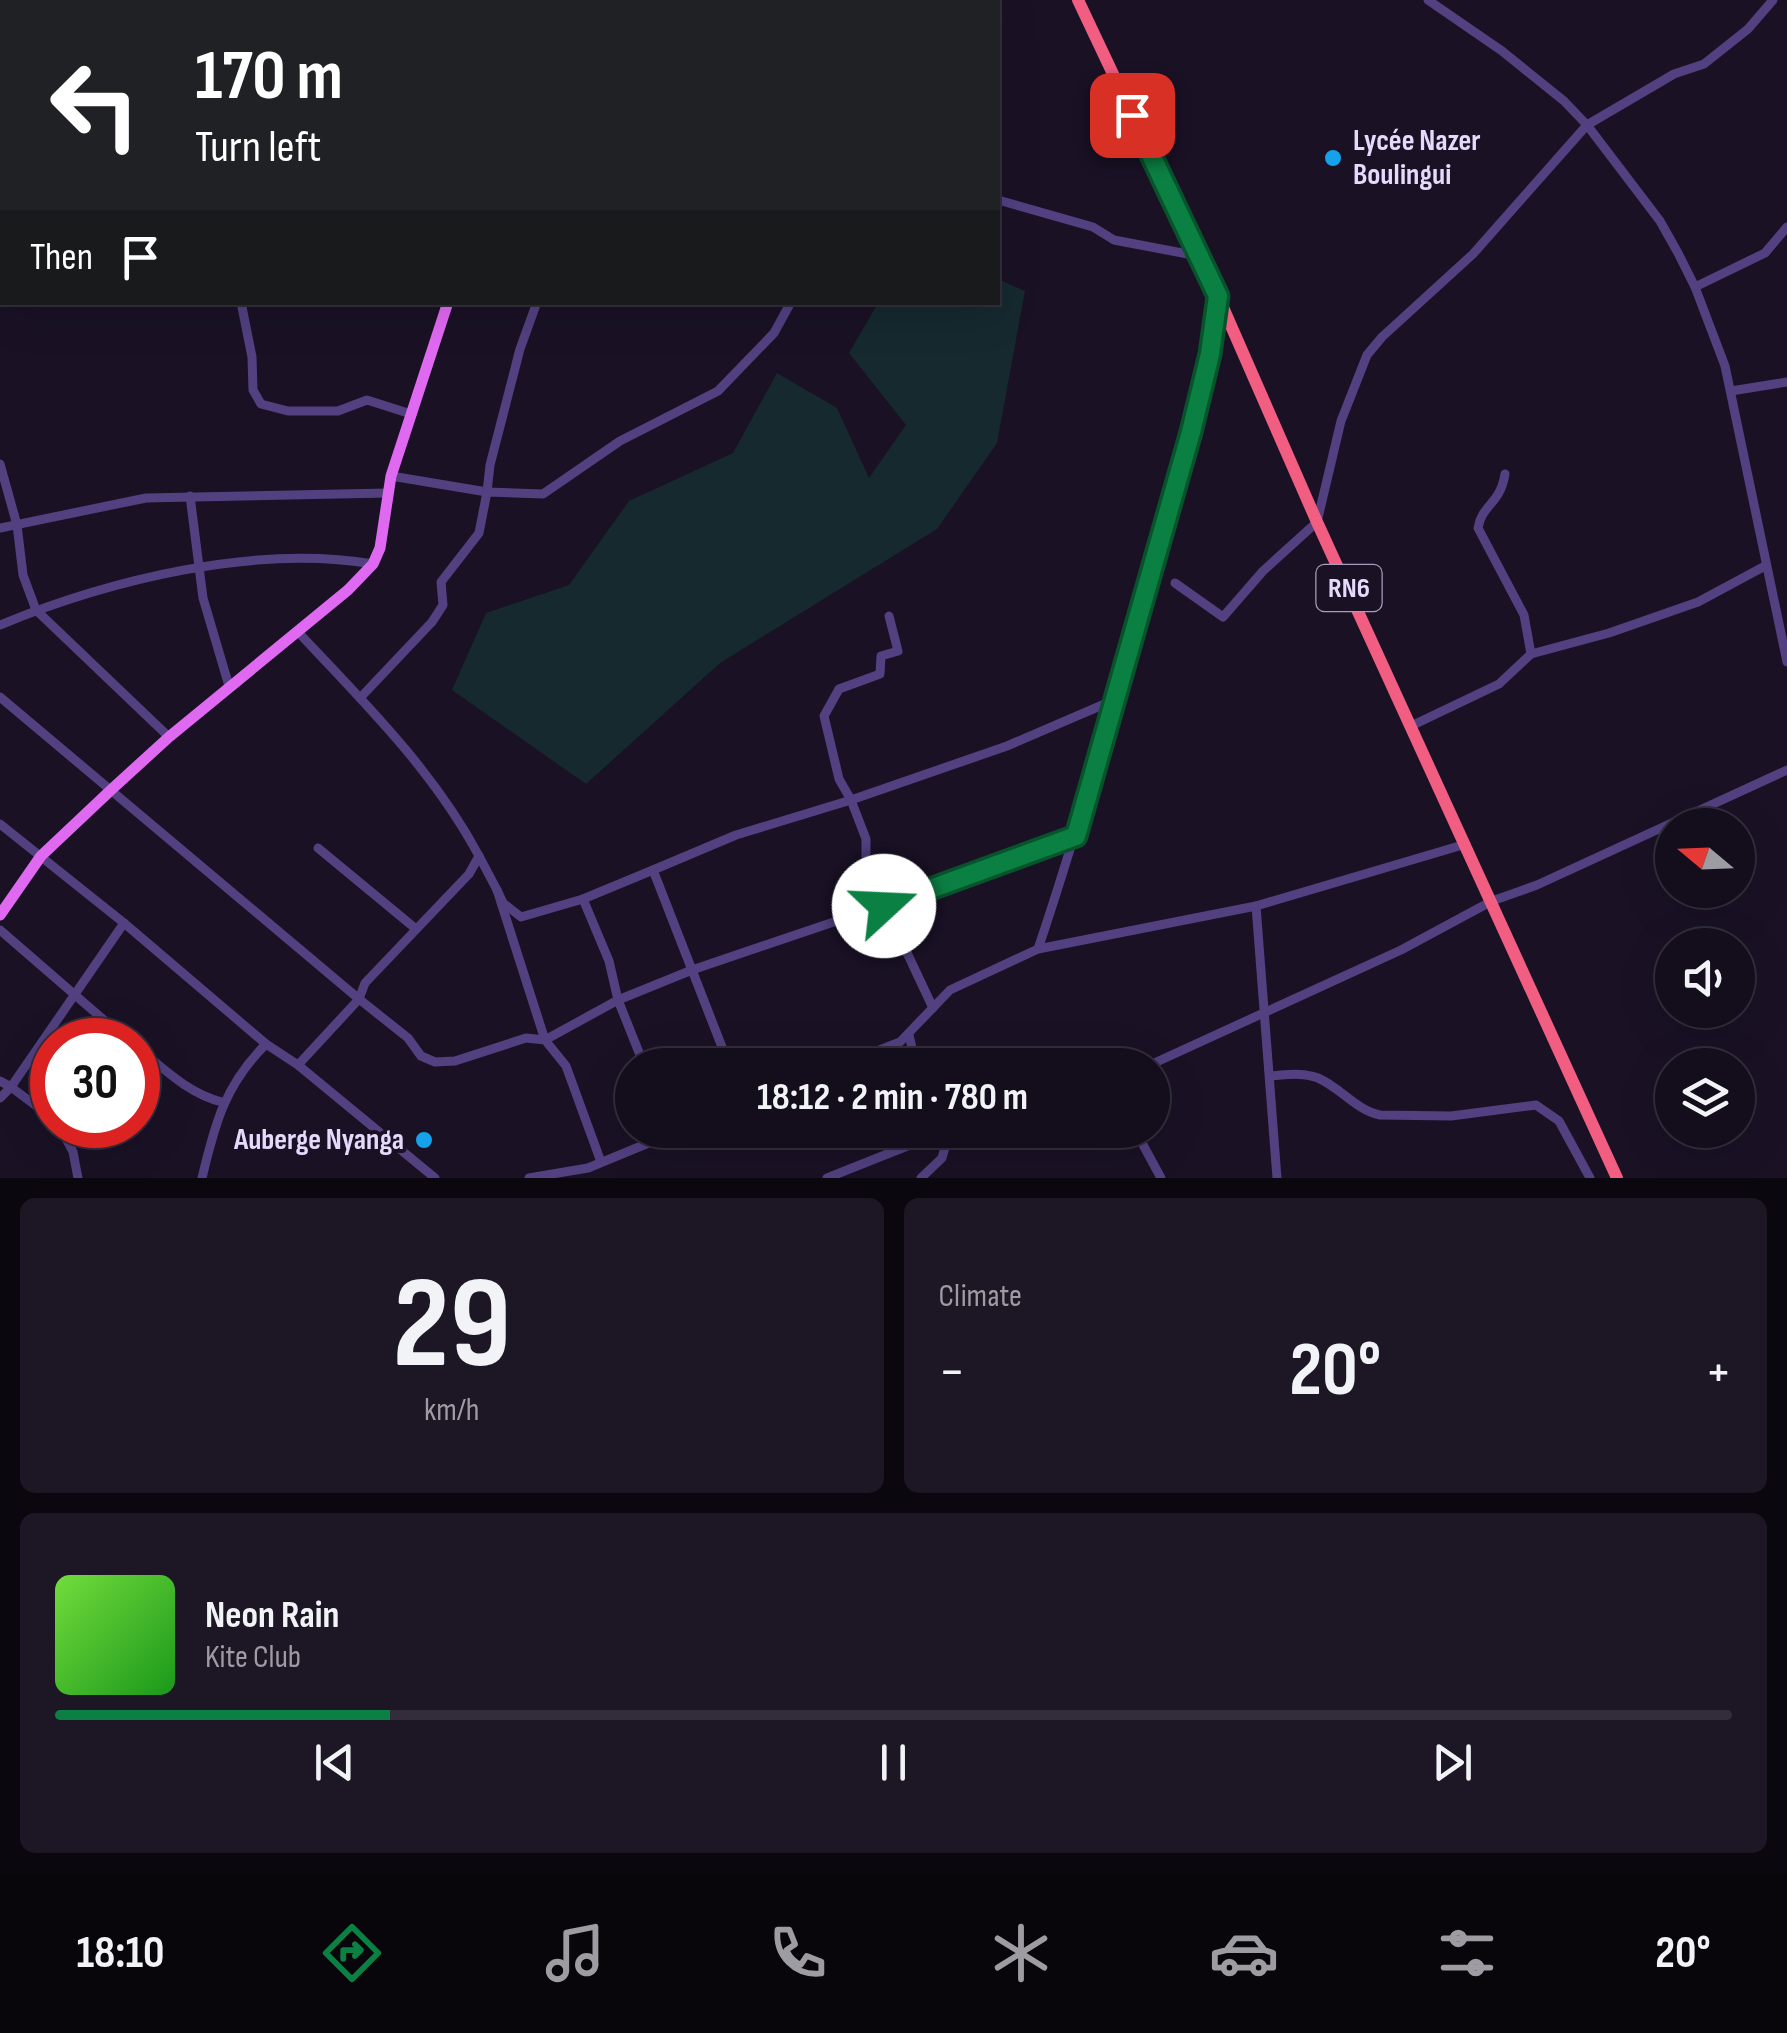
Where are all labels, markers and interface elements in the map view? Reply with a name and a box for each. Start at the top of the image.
text: 170 m [195,35,343,119]
icon: left [30,40,160,170]
pin [1090,73,1175,158]
icon: arrive [1105,88,1160,143]
text: Turn left [195,120,321,175]
place label: Lycée Nazer Boulingui [1353,123,1481,193]
marker: Lycée Nazer Boulingui [1322,147,1344,169]
icon: arrive [113,230,168,285]
text: Then [30,235,93,280]
road number: RN6 [1316,565,1382,611]
north arrow [1655,808,1755,908]
map controls [1655,808,1755,1148]
position arrow [832,854,936,958]
button: sound [1655,928,1755,1028]
speed limit sign: 30 [30,1018,160,1148]
button: layers [1655,1048,1755,1148]
text: 18:12 · 2 min · 780 m [757,1075,1028,1120]
place label: Auberge Nyanga [233,1122,404,1158]
marker: Auberge Nyanga [413,1129,435,1151]
text: 29 [392,1248,511,1404]
text: Climate [939,1277,1022,1316]
text: 20° [1289,1326,1381,1417]
text: − [939,1339,965,1406]
text: + [1705,1339,1732,1406]
text: km/h [424,1391,479,1430]
text: Neon Rain [205,1593,339,1638]
text: Kite Club [205,1638,301,1677]
icon: previous [307,1735,362,1790]
icon: pause [866,1735,921,1790]
icon: next [1425,1735,1480,1790]
icon: directions [317,1918,387,1988]
icon: music [540,1918,610,1988]
icon: phone [763,1918,833,1988]
icon: climate [986,1918,1056,1988]
icon: car [1209,1918,1279,1988]
icon: filters [1432,1918,1502,1988]
text: 18:10 [76,1926,164,1981]
text: 20° [1655,1926,1710,1981]

